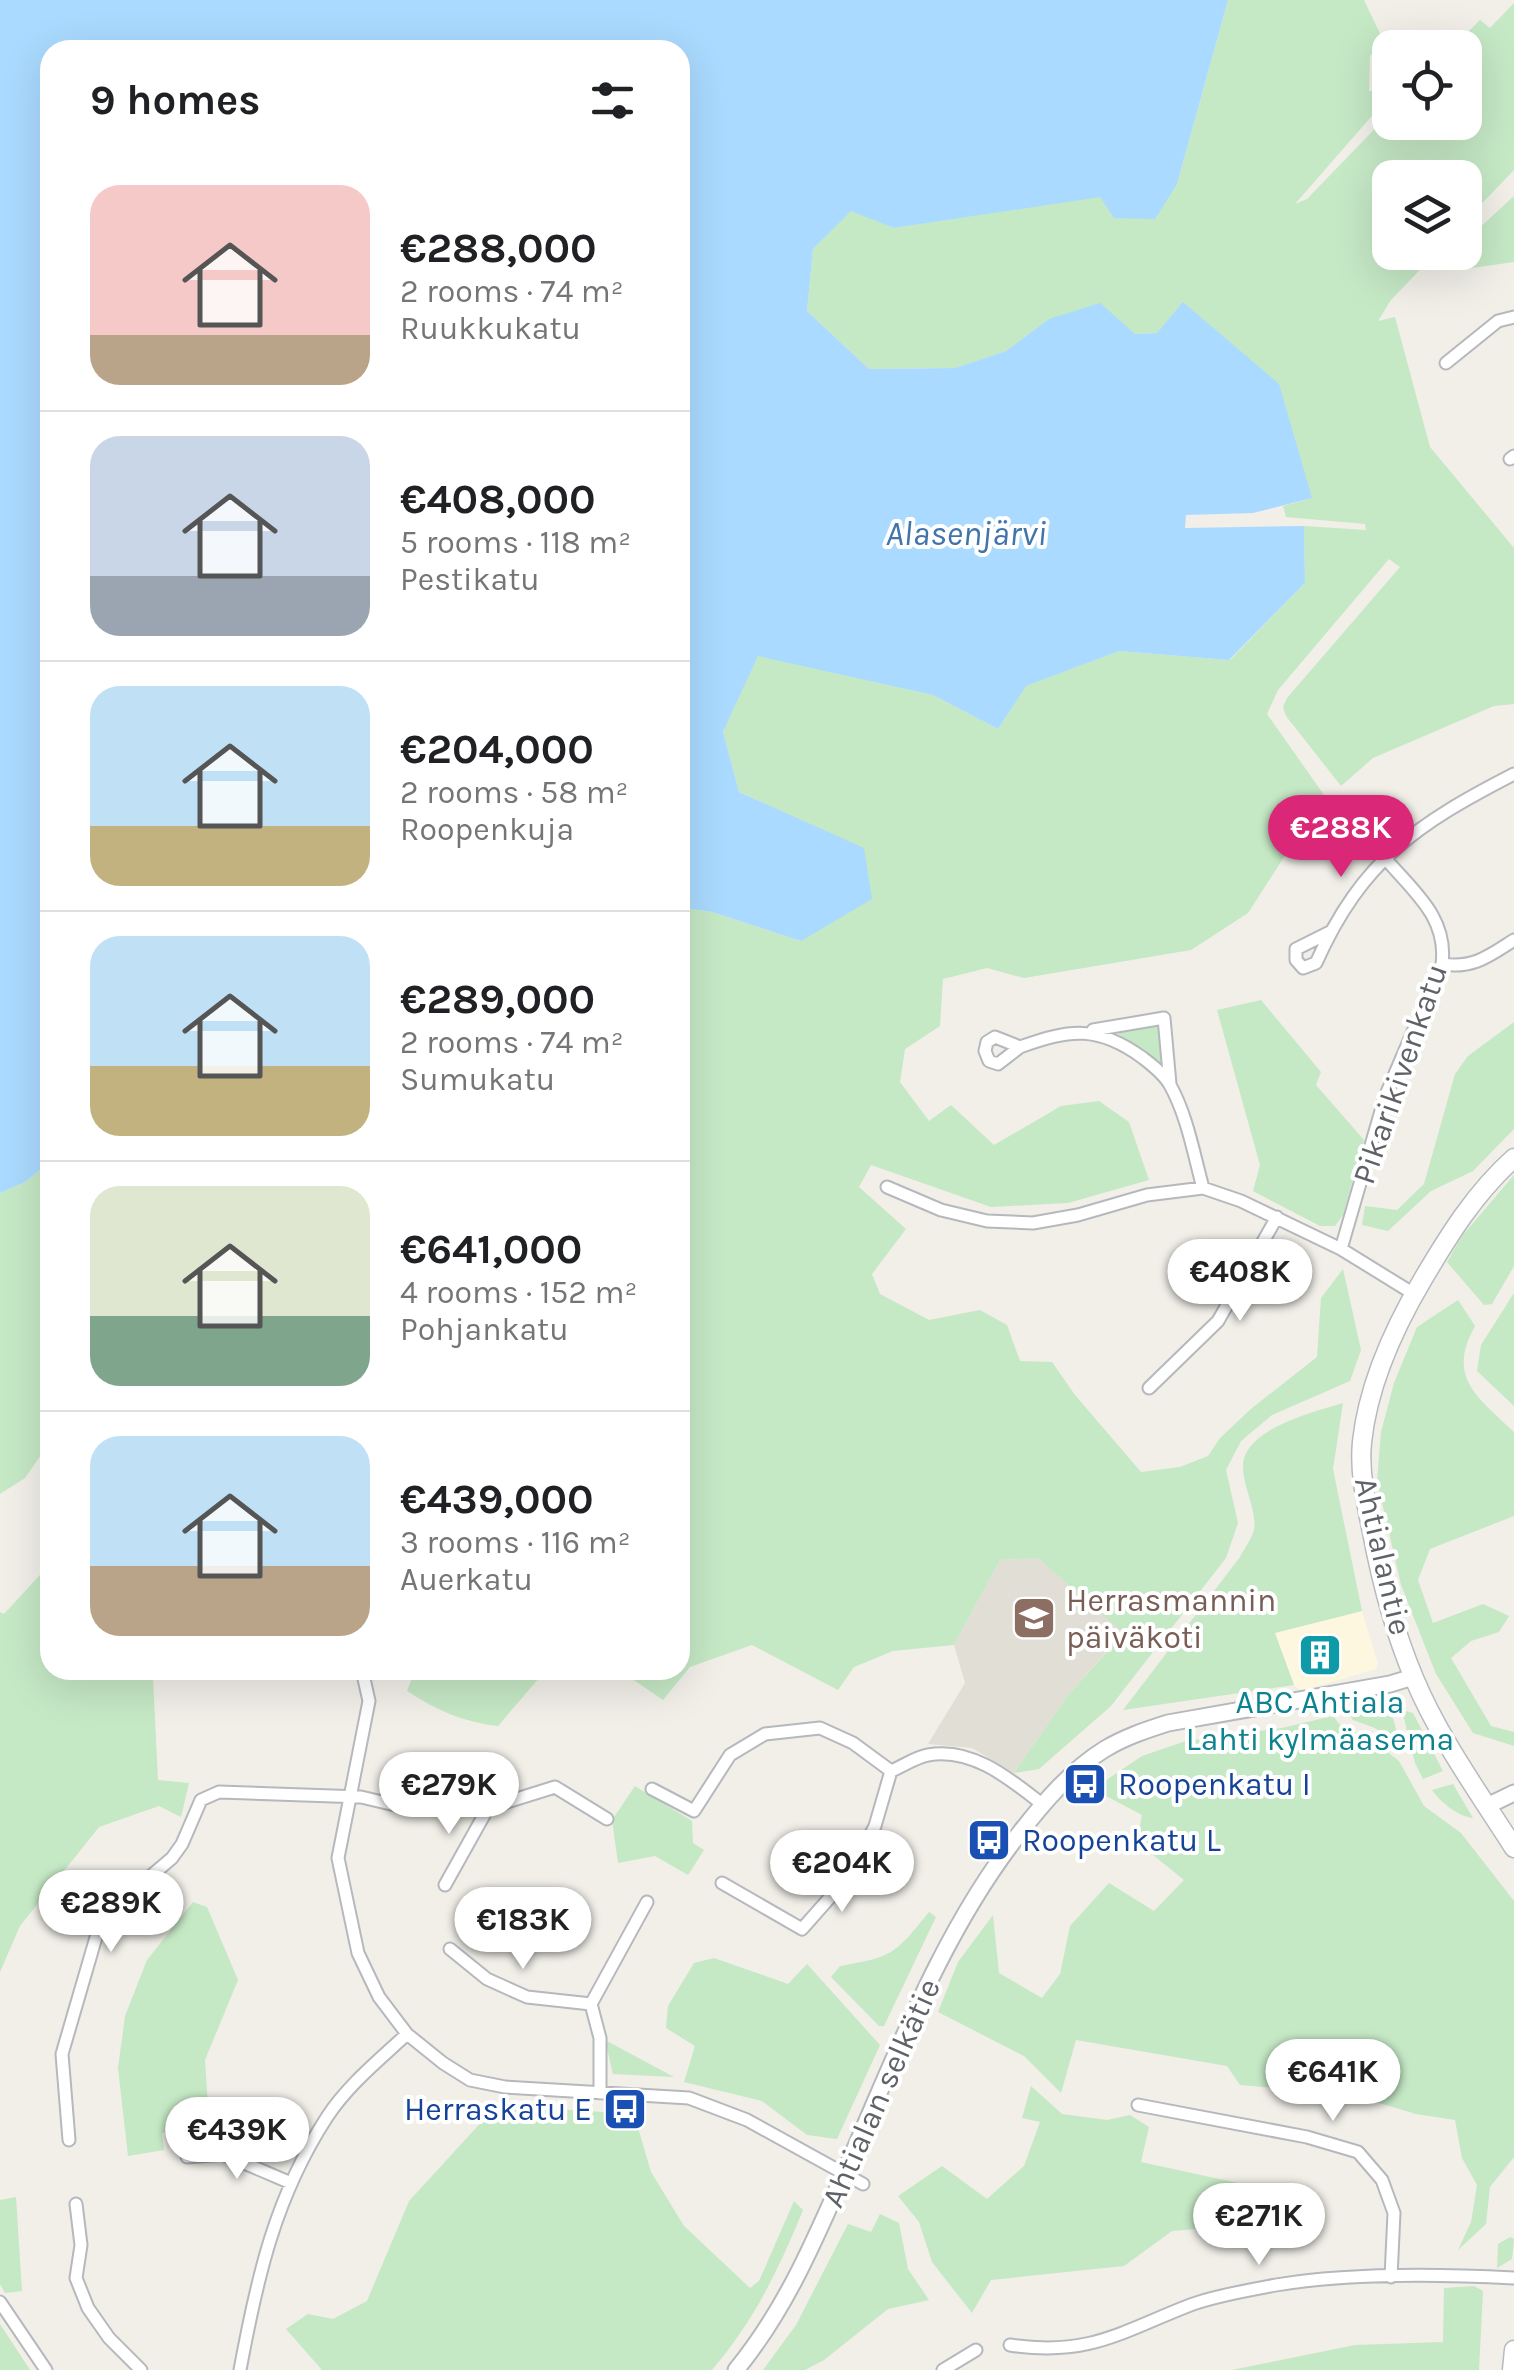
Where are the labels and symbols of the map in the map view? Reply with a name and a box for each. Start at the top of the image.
water label: Alasenjärvi [885,513,1047,554]
pin: €288K [1271,795,1411,880]
street label: Pikarikivenkatu [1345,959,1455,1189]
pin: €408K [1170,1239,1310,1324]
street label: Ahtialantie [1347,1474,1419,1638]
place label: Herrasmannin päiväkoti [1066,1582,1276,1656]
school or university icon: Herrasmannin päiväkoti [1011,1595,1057,1641]
building icon: ABC Ahtiala Lahti kylmäasema [1297,1632,1343,1678]
place label: ABC Ahtiala Lahti kylmäasema [1186,1684,1454,1758]
pin: €279K [379,1752,519,1837]
bus stop icon: Roopenkatu I [1062,1761,1108,1807]
place label: Roopenkatu I [1118,1766,1311,1803]
bus stop icon: Roopenkatu L [966,1817,1012,1863]
place label: Roopenkatu L [1022,1822,1221,1859]
pin: €204K [772,1830,912,1915]
pin: €289K [41,1870,181,1955]
pin: €183K [453,1887,593,1972]
street label: Ahtialan selkätie [814,1973,948,2213]
pin: €641K [1263,2039,1403,2124]
bus stop icon: Herraskatu E [602,2086,648,2132]
place label: Herraskatu E [404,2091,592,2128]
pin: €439K [167,2097,307,2182]
pin: €271K [1189,2183,1329,2268]

